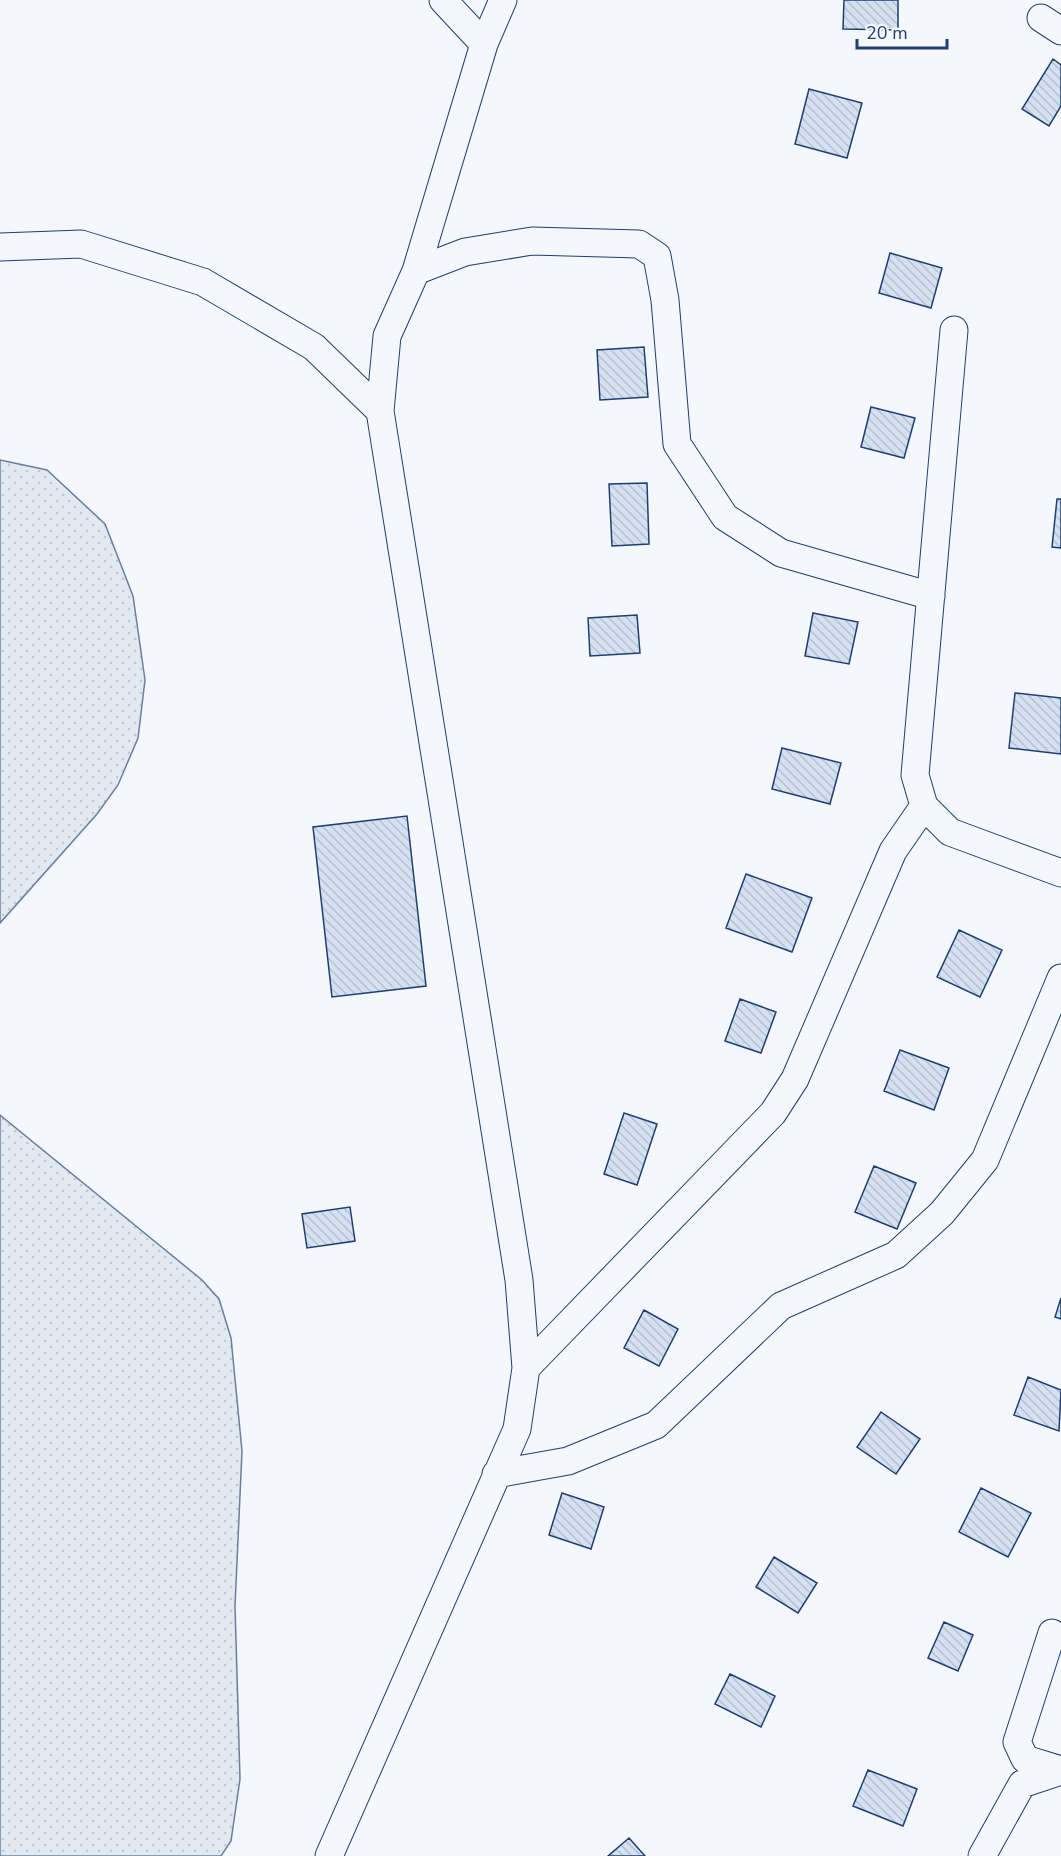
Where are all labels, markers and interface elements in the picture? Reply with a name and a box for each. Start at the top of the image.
scale bar [857,12,947,50]
text: 20 m [866,21,908,45]

